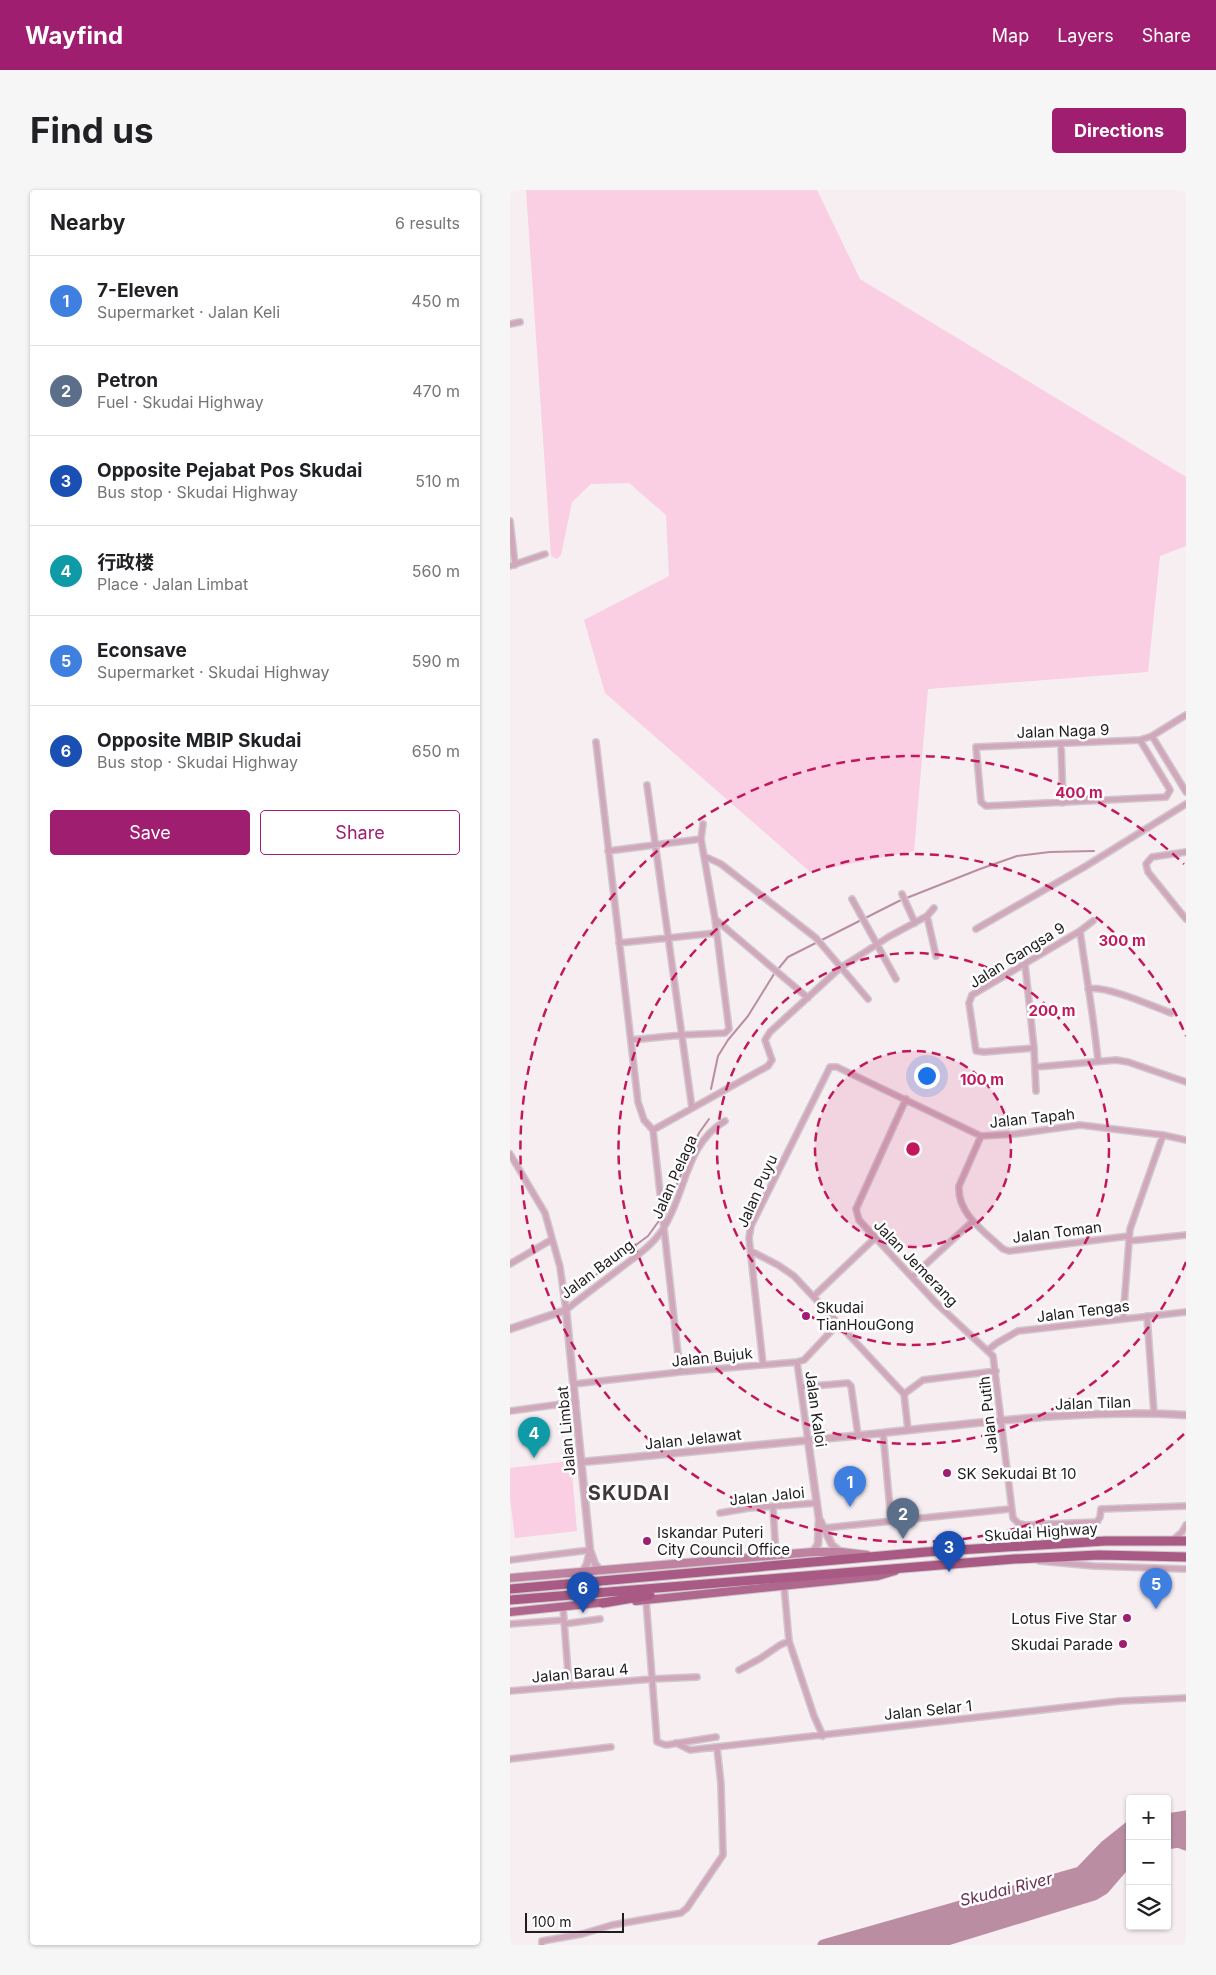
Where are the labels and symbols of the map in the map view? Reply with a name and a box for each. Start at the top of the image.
street label: Jalan Naga 9 [1016,720,1110,742]
text: 400 m [1055,783,1103,802]
street label: Jalan Gangsa 9 [965,918,1069,992]
text: 300 m [1098,931,1146,950]
text: 200 m [1029,1001,1075,1020]
your location [914,1063,940,1089]
text: 100 m [960,1070,1004,1089]
street label: Jalan Tapah [988,1104,1076,1132]
street label: Jalan Pelaga [647,1132,701,1222]
centre of rings [904,1140,922,1158]
street label: Jalan Puyu [732,1152,782,1230]
street label: Jalan Jemerang [870,1216,962,1310]
street label: Jalan Toman [1011,1217,1103,1247]
street label: Jalan Baung [556,1235,638,1303]
street label: Jalan Tengas [1035,1296,1131,1326]
place label: Skudai TianHouGong [816,1298,914,1334]
marker: Skudai TianHouGong [800,1310,812,1322]
street label: Jalan Bujuk [670,1343,754,1371]
street label: Jalan Kaloi [801,1370,831,1448]
street label: Jalan Putih [974,1375,1002,1455]
street label: Jalan Limbat [553,1385,579,1477]
street label: Jalan Tilan [1055,1392,1131,1414]
pin: 4 [518,1417,550,1458]
street label: Jalan Jelawat [644,1424,742,1454]
place label: SK Sekudai Bt 10 [957,1464,1076,1483]
pin: 1 [834,1466,866,1507]
marker: SK Sekudai Bt 10 [941,1467,953,1479]
district label: SKUDAI [588,1481,670,1505]
street label: Jalan Jaloi [729,1483,805,1509]
pin: 2 [887,1498,919,1539]
street label: Skudai Highway [983,1519,1099,1545]
place label: Iskandar Puteri City Council Office [657,1523,790,1559]
pin: 3 [933,1531,965,1572]
marker: Iskandar Puteri City Council Office [641,1535,653,1547]
pin: 5 [1140,1568,1172,1609]
pin: 6 [567,1572,599,1613]
place label: Lotus Five Star [1011,1609,1117,1628]
marker: Lotus Five Star [1121,1612,1133,1624]
place label: Skudai Parade [1011,1635,1113,1654]
marker: Skudai Parade [1117,1638,1129,1650]
street label: Jalan Barau 4 [531,1659,629,1687]
street label: Jalan Selar 1 [883,1696,973,1724]
water label: Skudai River [958,1868,1055,1910]
scale bar [525,1910,624,1933]

